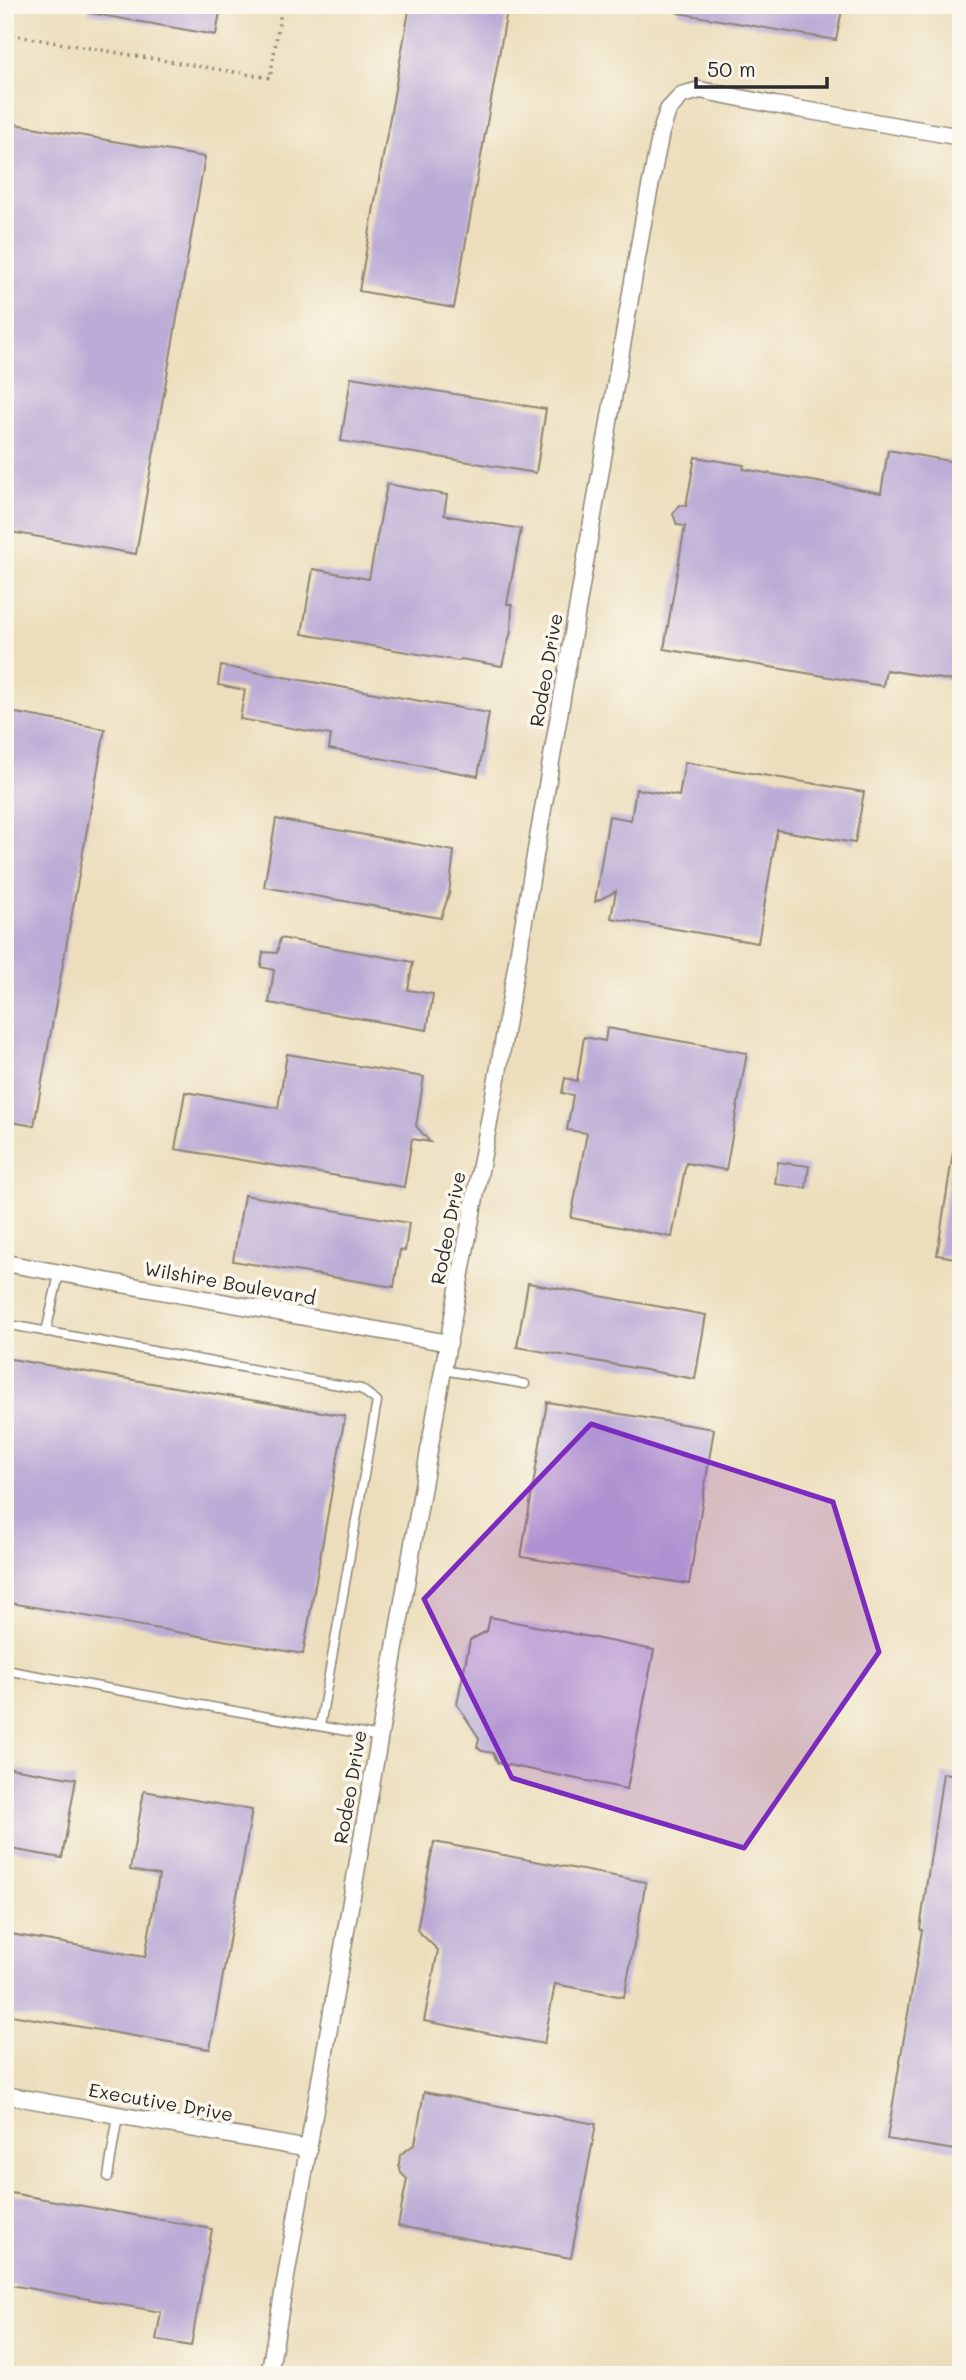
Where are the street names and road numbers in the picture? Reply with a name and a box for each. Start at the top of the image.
street label: Rodeo Drive [523,611,568,729]
street label: Rodeo Drive [424,1169,471,1287]
street label: Wilshire Boulevard [142,1255,318,1310]
street label: Rodeo Drive [327,1728,372,1846]
street label: Executive Drive [87,2077,235,2127]

